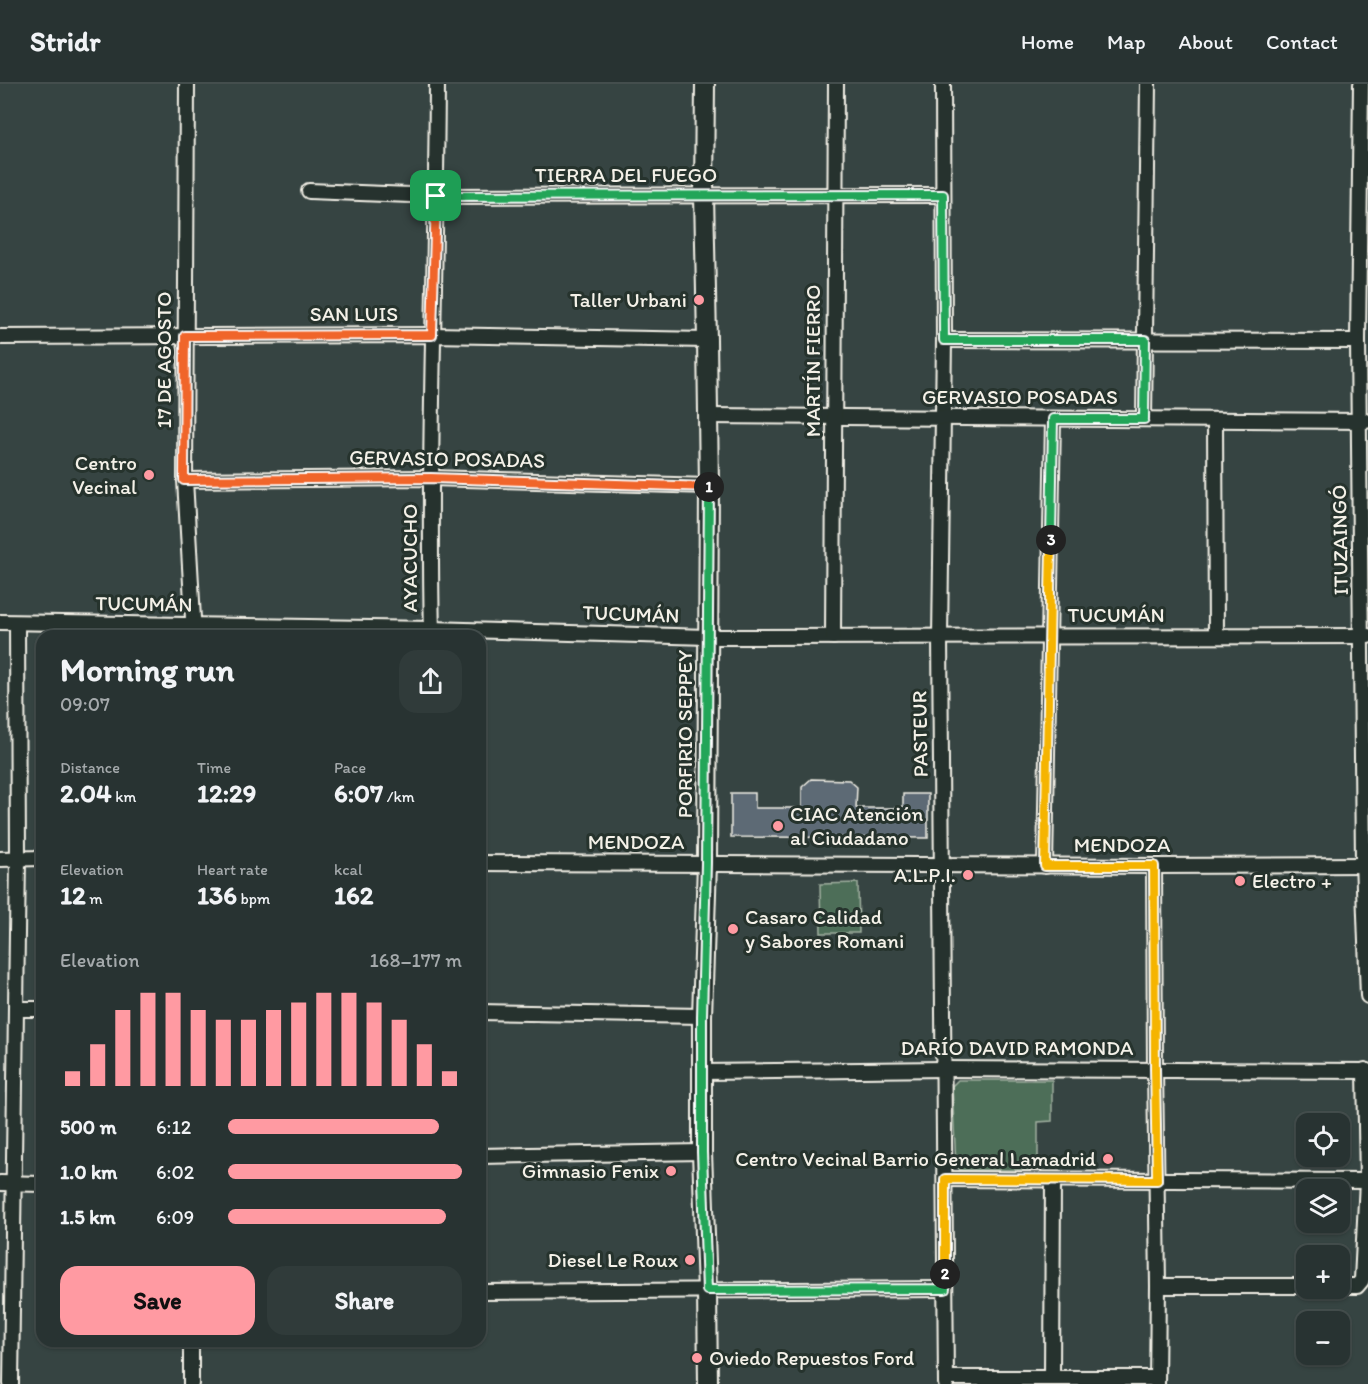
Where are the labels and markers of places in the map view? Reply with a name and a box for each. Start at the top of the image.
pin [410,170,461,221]
place label: Taller Urbani [570,287,687,312]
marker: Taller Urbani [692,293,706,307]
place label: Centro Vecinal [72,450,137,499]
marker: Centro Vecinal [142,468,156,482]
pin: 1 [694,472,724,502]
pin: 3 [1036,525,1066,555]
place label: CIAC Atención al Ciudadano [790,801,924,850]
marker: CIAC Atención al Ciudadano [771,819,785,833]
place label: A.L.P.I. [894,862,956,887]
marker: A.L.P.I. [961,868,975,882]
place label: Electro + [1252,868,1332,893]
marker: Electro + [1233,874,1247,888]
place label: Casaro Calidad y Sabores Romani [745,904,904,953]
marker: Casaro Calidad y Sabores Romani [726,922,740,936]
place label: Centro Vecinal Barrio General Lamadrid [735,1146,1097,1171]
marker: Centro Vecinal Barrio General Lamadrid [1101,1152,1115,1166]
place label: Gimnasio Fenix [522,1158,659,1183]
marker: Gimnasio Fenix [664,1164,678,1178]
place label: Diesel Le Roux [548,1247,679,1272]
marker: Diesel Le Roux [683,1253,697,1267]
pin: 2 [930,1259,960,1289]
place label: Oviedo Repuestos Ford [709,1345,914,1370]
marker: Oviedo Repuestos Ford [690,1351,704,1365]

